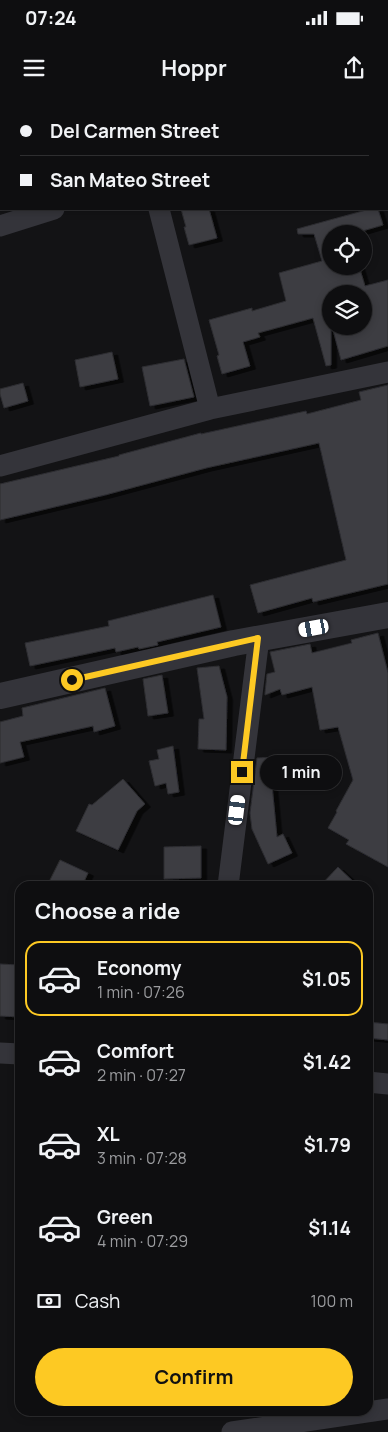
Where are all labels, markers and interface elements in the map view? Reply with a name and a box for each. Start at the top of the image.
text: 07:24 [25,5,77,31]
text: Hoppr [161,53,227,83]
icon: menu [20,54,48,82]
icon: share [340,54,368,82]
text: Del Carmen Street [50,118,219,144]
text: San Mateo Street [50,167,210,193]
map controls [322,225,372,335]
button: locate [322,225,372,275]
button: layers [322,285,372,335]
car [297,618,330,638]
route start [61,669,83,691]
callout: 1 min [260,754,342,790]
route end [231,761,253,783]
text: 1 min [281,761,321,783]
car [227,794,246,826]
text: Choose a ride [35,896,180,926]
text: Economy [97,955,181,981]
icon: car [37,956,82,1001]
text: $1.05 [302,966,351,992]
text: 1 min · 07:26 [97,981,185,1003]
text: Comfort [97,1038,174,1064]
icon: car [37,1039,82,1084]
text: $1.42 [303,1049,351,1075]
text: 2 min · 07:27 [97,1064,186,1086]
text: XL [97,1121,120,1147]
icon: car [37,1122,82,1167]
text: $1.79 [304,1132,351,1158]
text: 3 min · 07:28 [97,1147,187,1169]
text: Green [97,1204,153,1230]
icon: car [37,1205,82,1250]
text: $1.14 [308,1215,351,1241]
text: 4 min · 07:29 [97,1230,188,1252]
icon: cash [35,1287,63,1315]
text: Cash [75,1288,120,1314]
text: 100 m [310,1290,353,1312]
button: Confirm [35,1348,353,1406]

